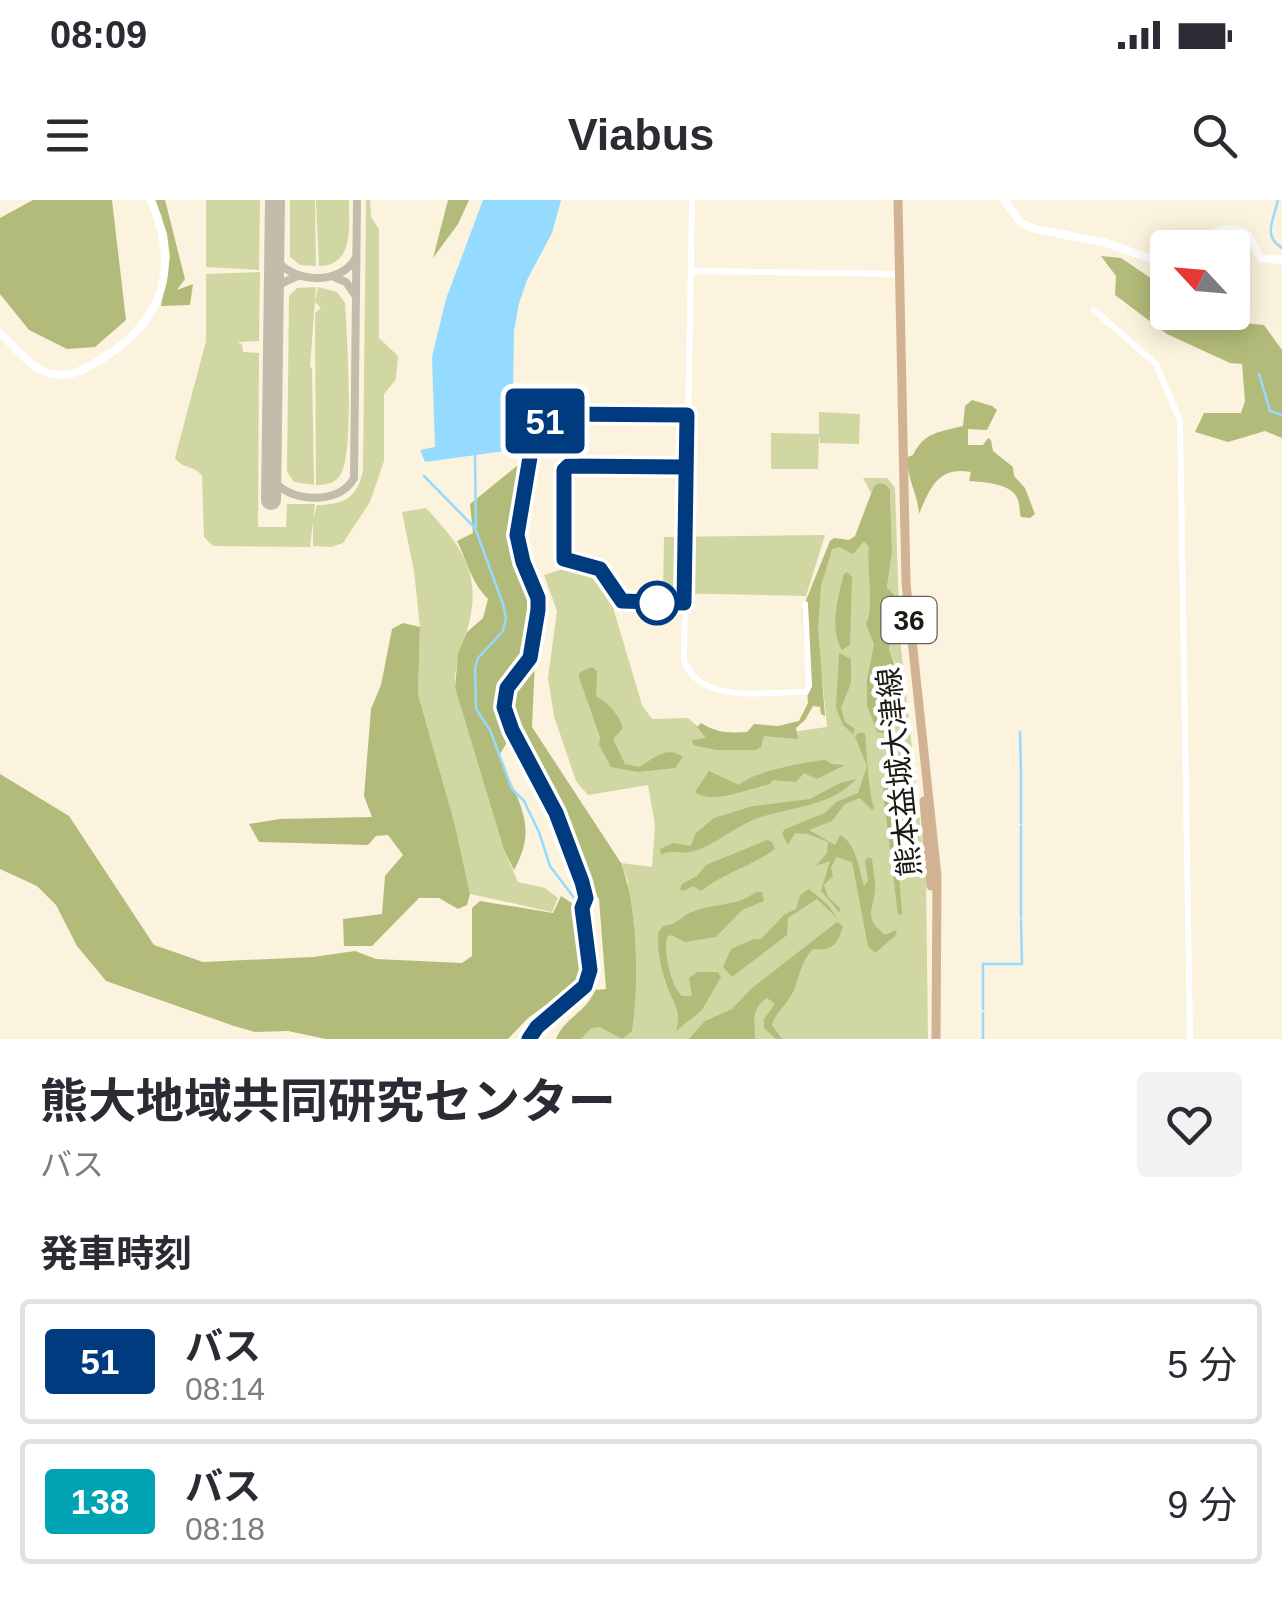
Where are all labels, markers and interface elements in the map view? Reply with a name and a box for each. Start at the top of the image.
text: 08:09 [50,14,147,56]
icon: menu [40,108,95,163]
icon: search [1187,108,1242,163]
text: Viabus [568,109,714,160]
north arrow [1150,230,1250,330]
map controls [1150,230,1250,330]
line badge: 51 [500,388,590,454]
text: 51 [526,402,564,441]
unlabelled marker [636,582,678,624]
road number: 36 [882,597,936,643]
street label: 熊本益城大津線 [872,666,926,878]
button: heart [1137,1072,1242,1177]
text: 熊大地域共同研究センター [40,1075,616,1128]
text: バス [40,1147,104,1183]
text: 発車時刻 [40,1233,192,1275]
text: バス [185,1326,261,1368]
text: 51 [81,1342,119,1381]
text: 5 分 [1167,1344,1237,1386]
text: 08:14 [185,1371,265,1407]
text: バス [185,1466,261,1508]
text: 138 [71,1482,129,1521]
text: 9 分 [1167,1484,1237,1526]
text: 08:18 [185,1511,265,1547]

